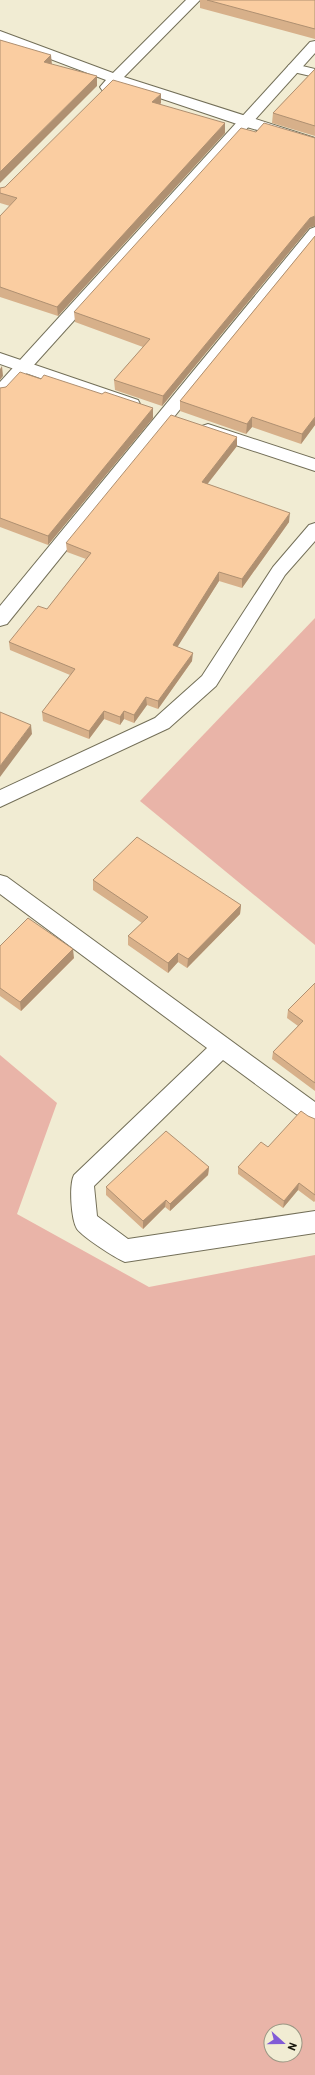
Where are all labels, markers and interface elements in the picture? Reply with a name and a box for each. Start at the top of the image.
north arrow [263,2023,303,2063]
text: N [285,2041,300,2053]

